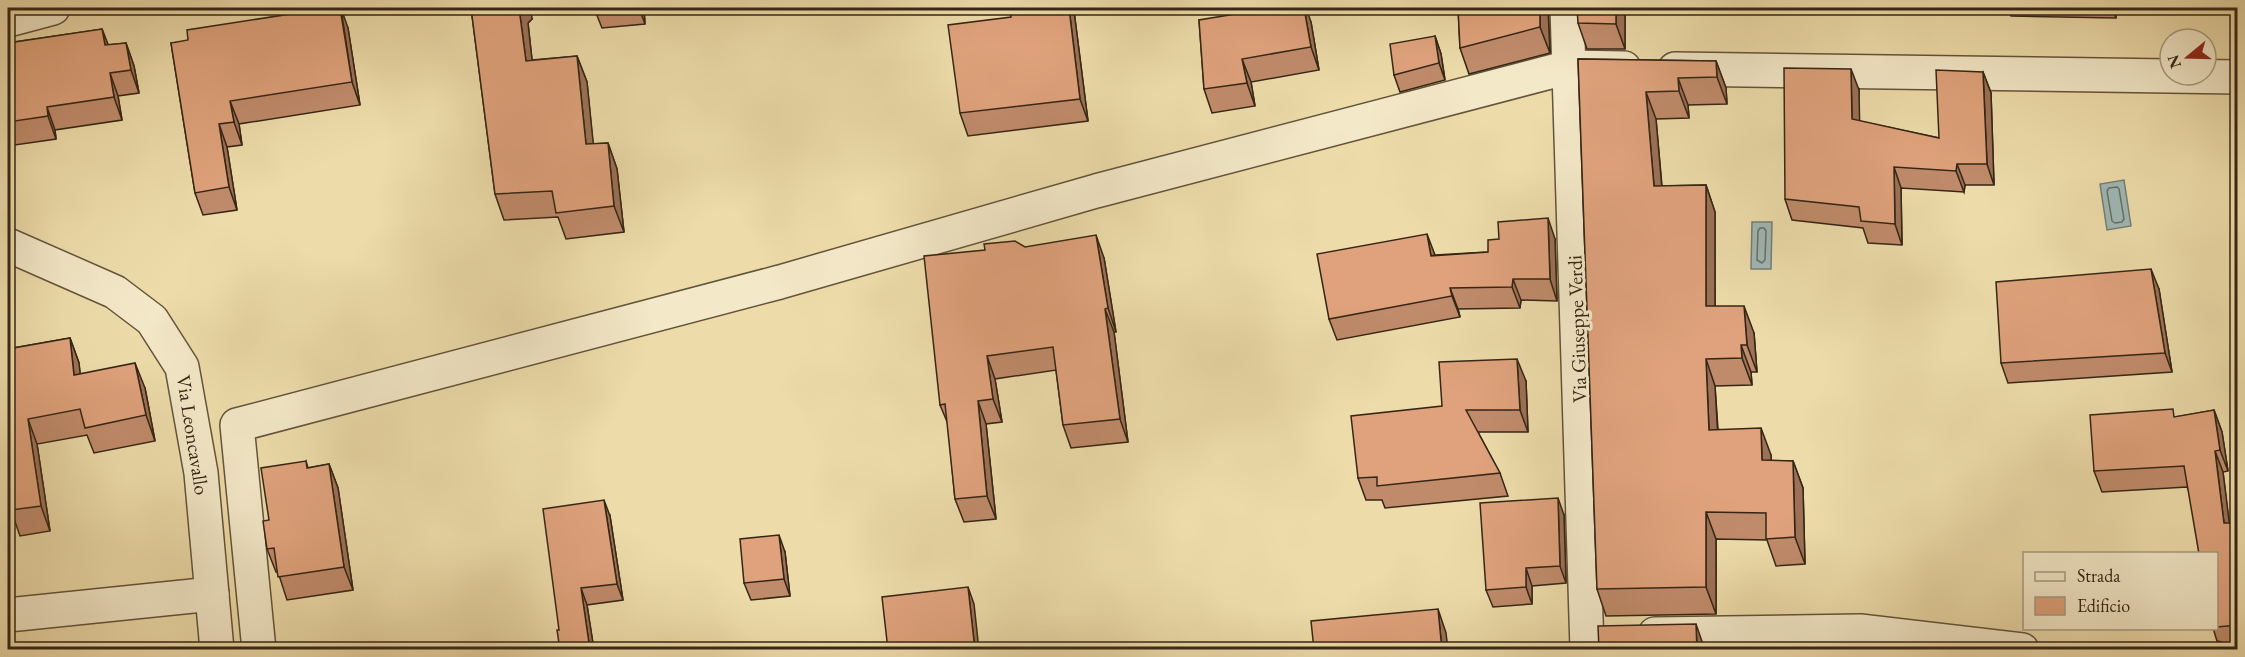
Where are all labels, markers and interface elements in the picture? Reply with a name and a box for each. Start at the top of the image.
north arrow [2158,27,2218,87]
text: N [2162,52,2186,71]
street label: Via Giuseppe Verdi [1561,255,1593,403]
street label: Via Leoncavallo [171,373,215,497]
legend [2023,552,2218,630]
text: Strada [2077,564,2121,587]
text: Edificio [2077,594,2130,617]

